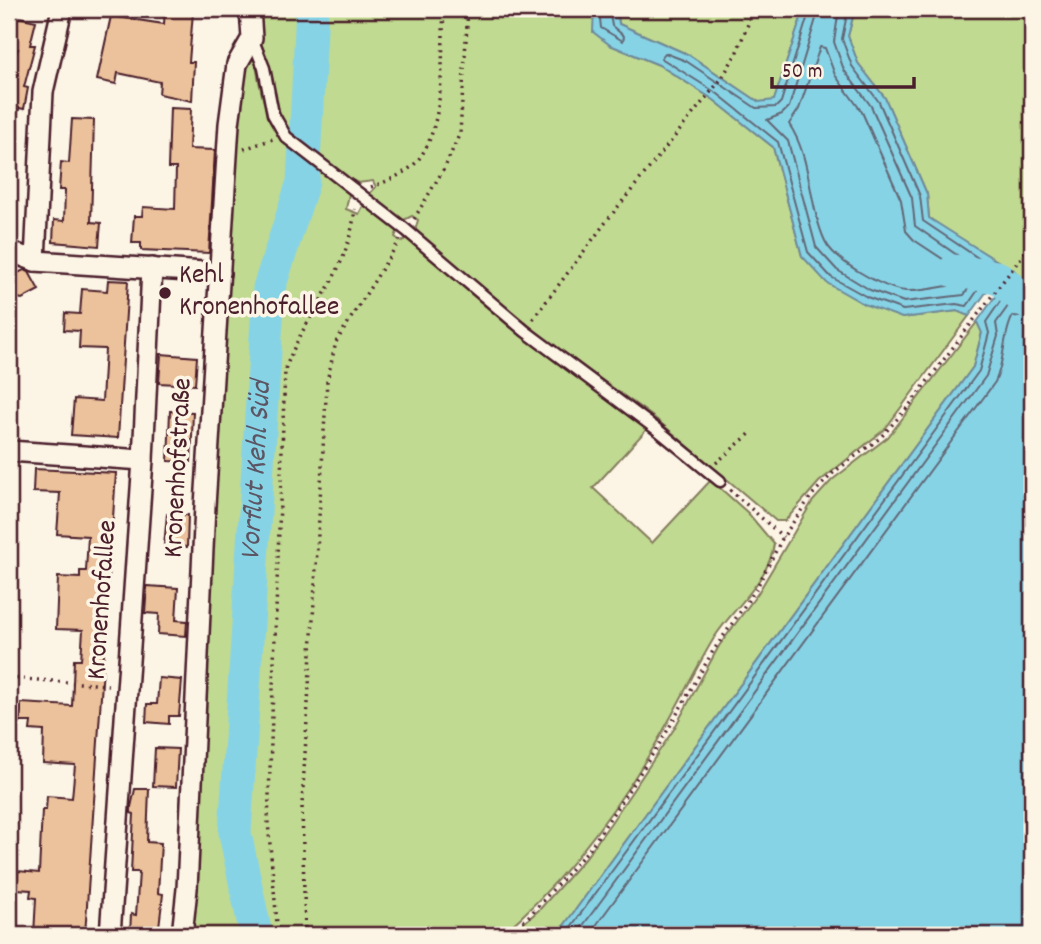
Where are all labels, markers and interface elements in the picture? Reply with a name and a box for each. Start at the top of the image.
scale bar [772,46,913,90]
text: 50 m [782,58,822,88]
place label: Kehl Kronenhofallee [179,257,339,329]
marker: Kehl Kronenhofallee [157,285,173,301]
water label: Vorflut Kehl Süd [231,376,285,562]
street label: Kronenhofstraße [155,377,205,559]
street label: Kronenhofallee [78,519,130,681]

